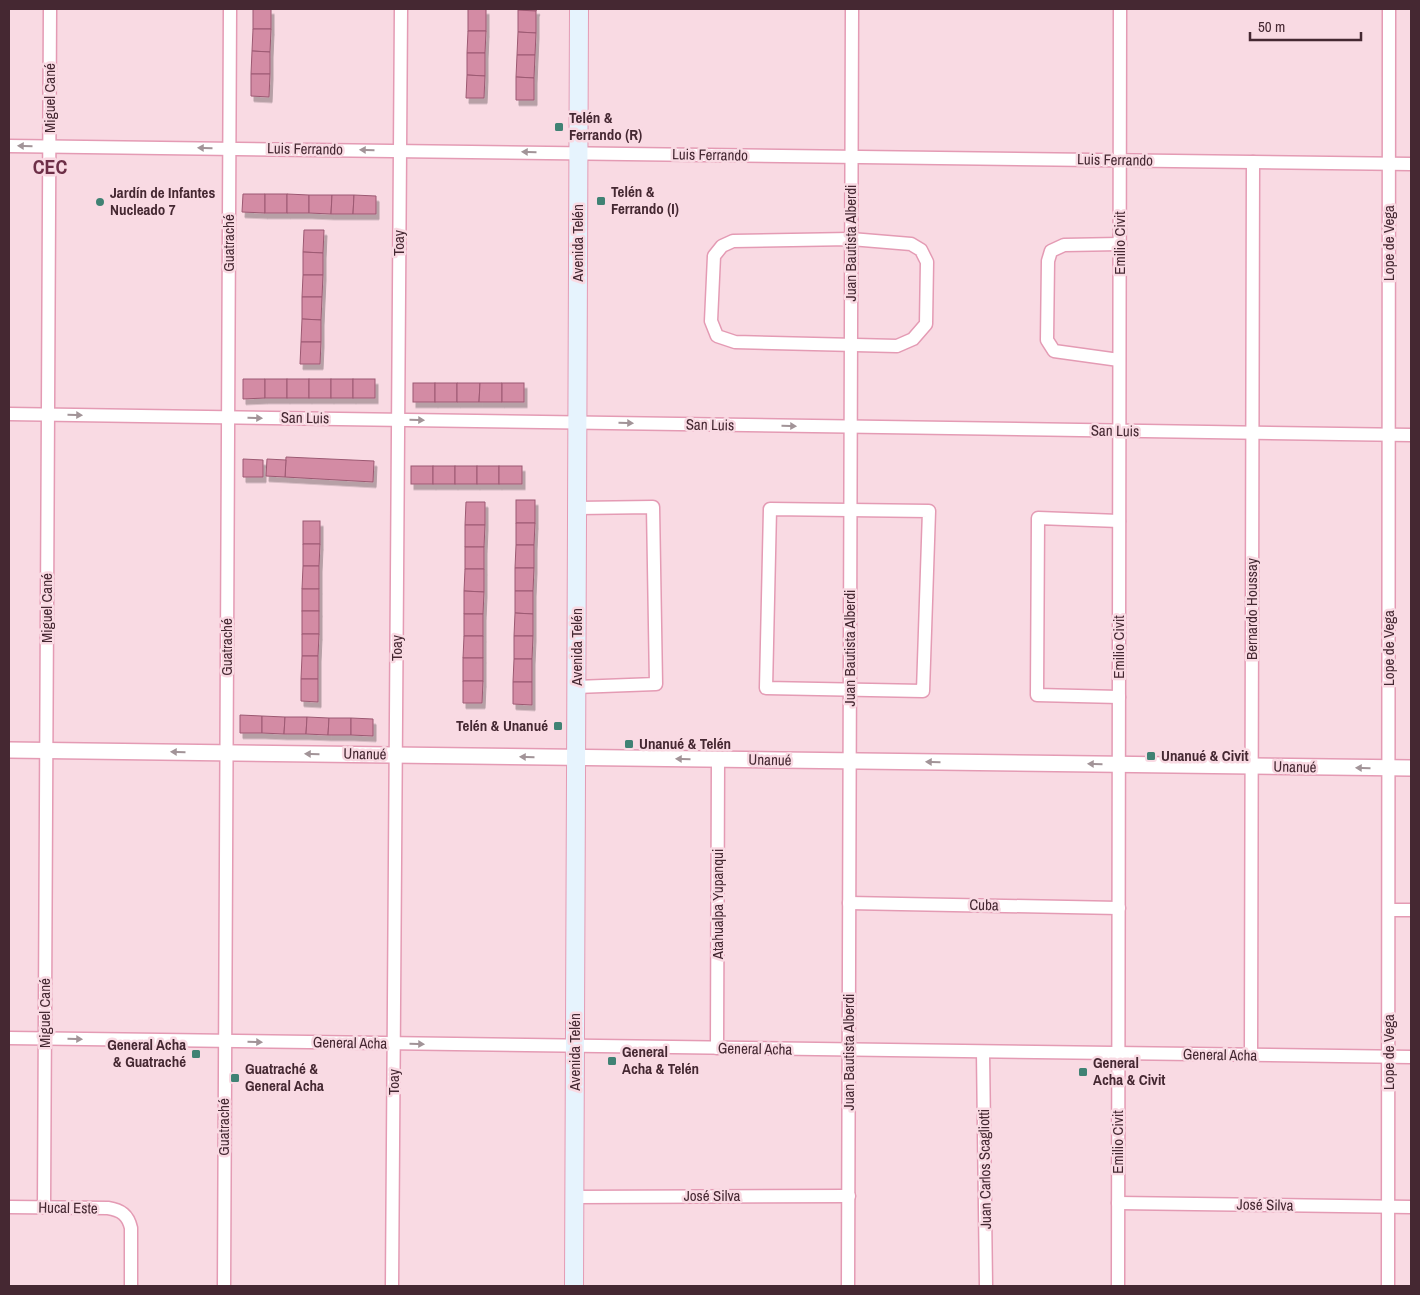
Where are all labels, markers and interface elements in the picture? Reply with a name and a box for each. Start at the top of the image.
scale bar [1250,10,1361,42]
text: 50 m [1258,16,1285,37]
street label: Miguel Cané [39,63,60,133]
place label: Telén & Ferrando (R) [569,107,642,145]
marker: Telén & Ferrando (R) [553,121,565,133]
street label: Luis Ferrando [267,137,343,160]
one-way arrow [16,142,32,150]
street label: Luis Ferrando [672,143,748,166]
one-way arrow [196,144,212,152]
one-way arrow [359,146,375,154]
one-way arrow [521,148,537,156]
street label: Luis Ferrando [1077,148,1153,171]
district label: CEC [33,153,67,180]
place label: Telén & Ferrando (I) [611,181,679,219]
place label: Jardín de Infantes Nucleado 7 [110,182,215,220]
street label: Juan Bautista Alberdi [840,185,861,301]
marker: Telén & Ferrando (I) [595,195,607,207]
marker: Jardín de Infantes Nucleado 7 [94,196,106,208]
street label: Avenida Telén [567,204,588,283]
street label: Lope de Vega [1378,205,1399,281]
street label: Emilio Civit [1109,211,1130,275]
street label: Guatraché [218,214,239,272]
street label: Toay [388,229,409,256]
street label: San Luis [281,407,329,428]
one-way arrow [67,411,83,419]
one-way arrow [247,414,263,422]
street label: San Luis [686,414,734,435]
one-way arrow [410,416,426,424]
one-way arrow [618,419,634,427]
street label: San Luis [1091,420,1139,441]
one-way arrow [781,422,797,430]
street label: Bernardo Houssay [1241,557,1262,660]
street label: Miguel Cané [36,573,57,643]
street label: Juan Bautista Alberdi [839,590,860,706]
street label: Avenida Telén [566,608,587,687]
street label: Lope de Vega [1378,610,1399,686]
street label: Emilio Civit [1108,615,1129,679]
street label: Guatraché [216,618,237,676]
street label: Toay [386,634,407,661]
place label: Telén & Unanué [456,715,548,736]
marker: Telén & Unanué [552,720,564,732]
place label: Unanué & Telén [639,733,731,754]
marker: Unanué & Telén [623,738,635,750]
street label: Unanué [343,743,387,764]
place label: Unanué & Civit [1161,745,1248,766]
one-way arrow [169,748,185,756]
street label: Unanué [748,749,792,770]
one-way arrow [304,750,320,758]
marker: Unanué & Civit [1145,750,1157,762]
one-way arrow [519,753,535,761]
one-way arrow [674,755,690,763]
street label: Unanué [1273,756,1317,777]
one-way arrow [924,758,940,766]
one-way arrow [1087,760,1103,768]
one-way arrow [1354,764,1370,772]
street label: Atahualpa Yupanqui [707,849,728,960]
street label: Cuba [969,894,999,915]
street label: Miguel Cané [34,978,55,1048]
street label: Juan Bautista Alberdi [838,994,859,1110]
street label: Avenida Telén [564,1013,585,1092]
street label: Lope de Vega [1378,1014,1399,1090]
street label: General Acha [313,1031,388,1054]
place label: General Acha & Guatraché [107,1034,186,1072]
one-way arrow [67,1036,83,1044]
street label: General Acha [718,1037,793,1060]
one-way arrow [247,1038,263,1046]
one-way arrow [410,1040,426,1048]
place label: General Acha & Telén [622,1041,699,1079]
street label: General Acha [1183,1043,1258,1066]
marker: General Acha & Guatraché [190,1048,202,1060]
place label: General Acha & Civit [1093,1052,1165,1090]
marker: General Acha & Telén [606,1055,618,1067]
place label: Guatraché & General Acha [245,1058,324,1096]
marker: General Acha & Civit [1077,1066,1089,1078]
street label: Toay [383,1068,404,1095]
marker: Guatraché & General Acha [229,1072,241,1084]
street label: Guatraché [213,1098,234,1156]
street label: Juan Carlos Scagliotti [973,1109,996,1229]
street label: Emilio Civit [1107,1110,1128,1174]
street label: José Silva [684,1185,741,1206]
street label: José Silva [1236,1194,1294,1215]
street label: Hucal Este [38,1196,98,1219]

